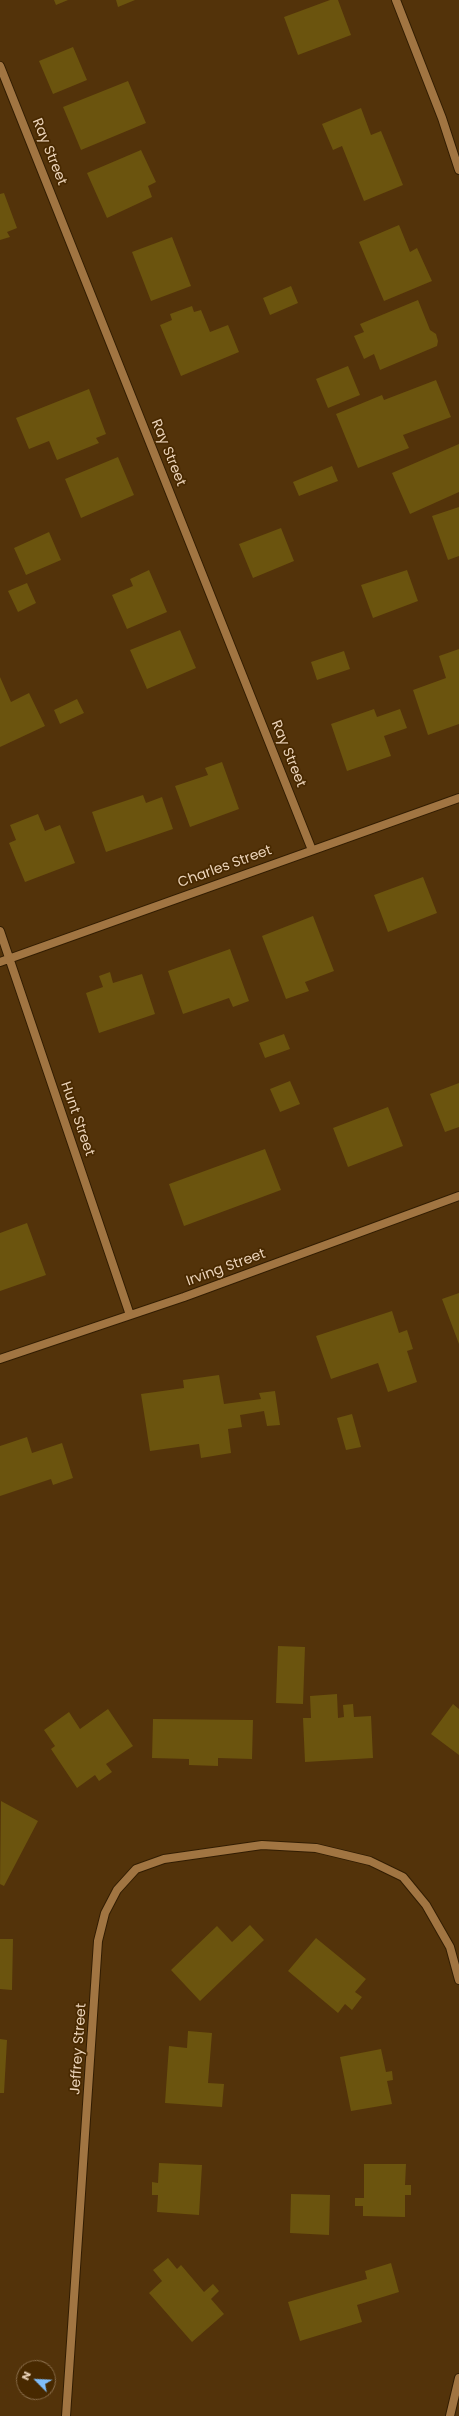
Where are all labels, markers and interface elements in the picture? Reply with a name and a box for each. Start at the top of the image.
street label: Ray Street [28,116,70,188]
street label: Ray Street [147,417,189,489]
street label: Ray Street [267,718,309,790]
street label: Charles Street [176,842,274,892]
street label: Hunt Street [56,1080,98,1158]
street label: Irving Street [184,1246,268,1290]
street label: Jeffrey Street [67,2003,91,2095]
north arrow [16,2360,56,2400]
text: N [17,2368,35,2383]

